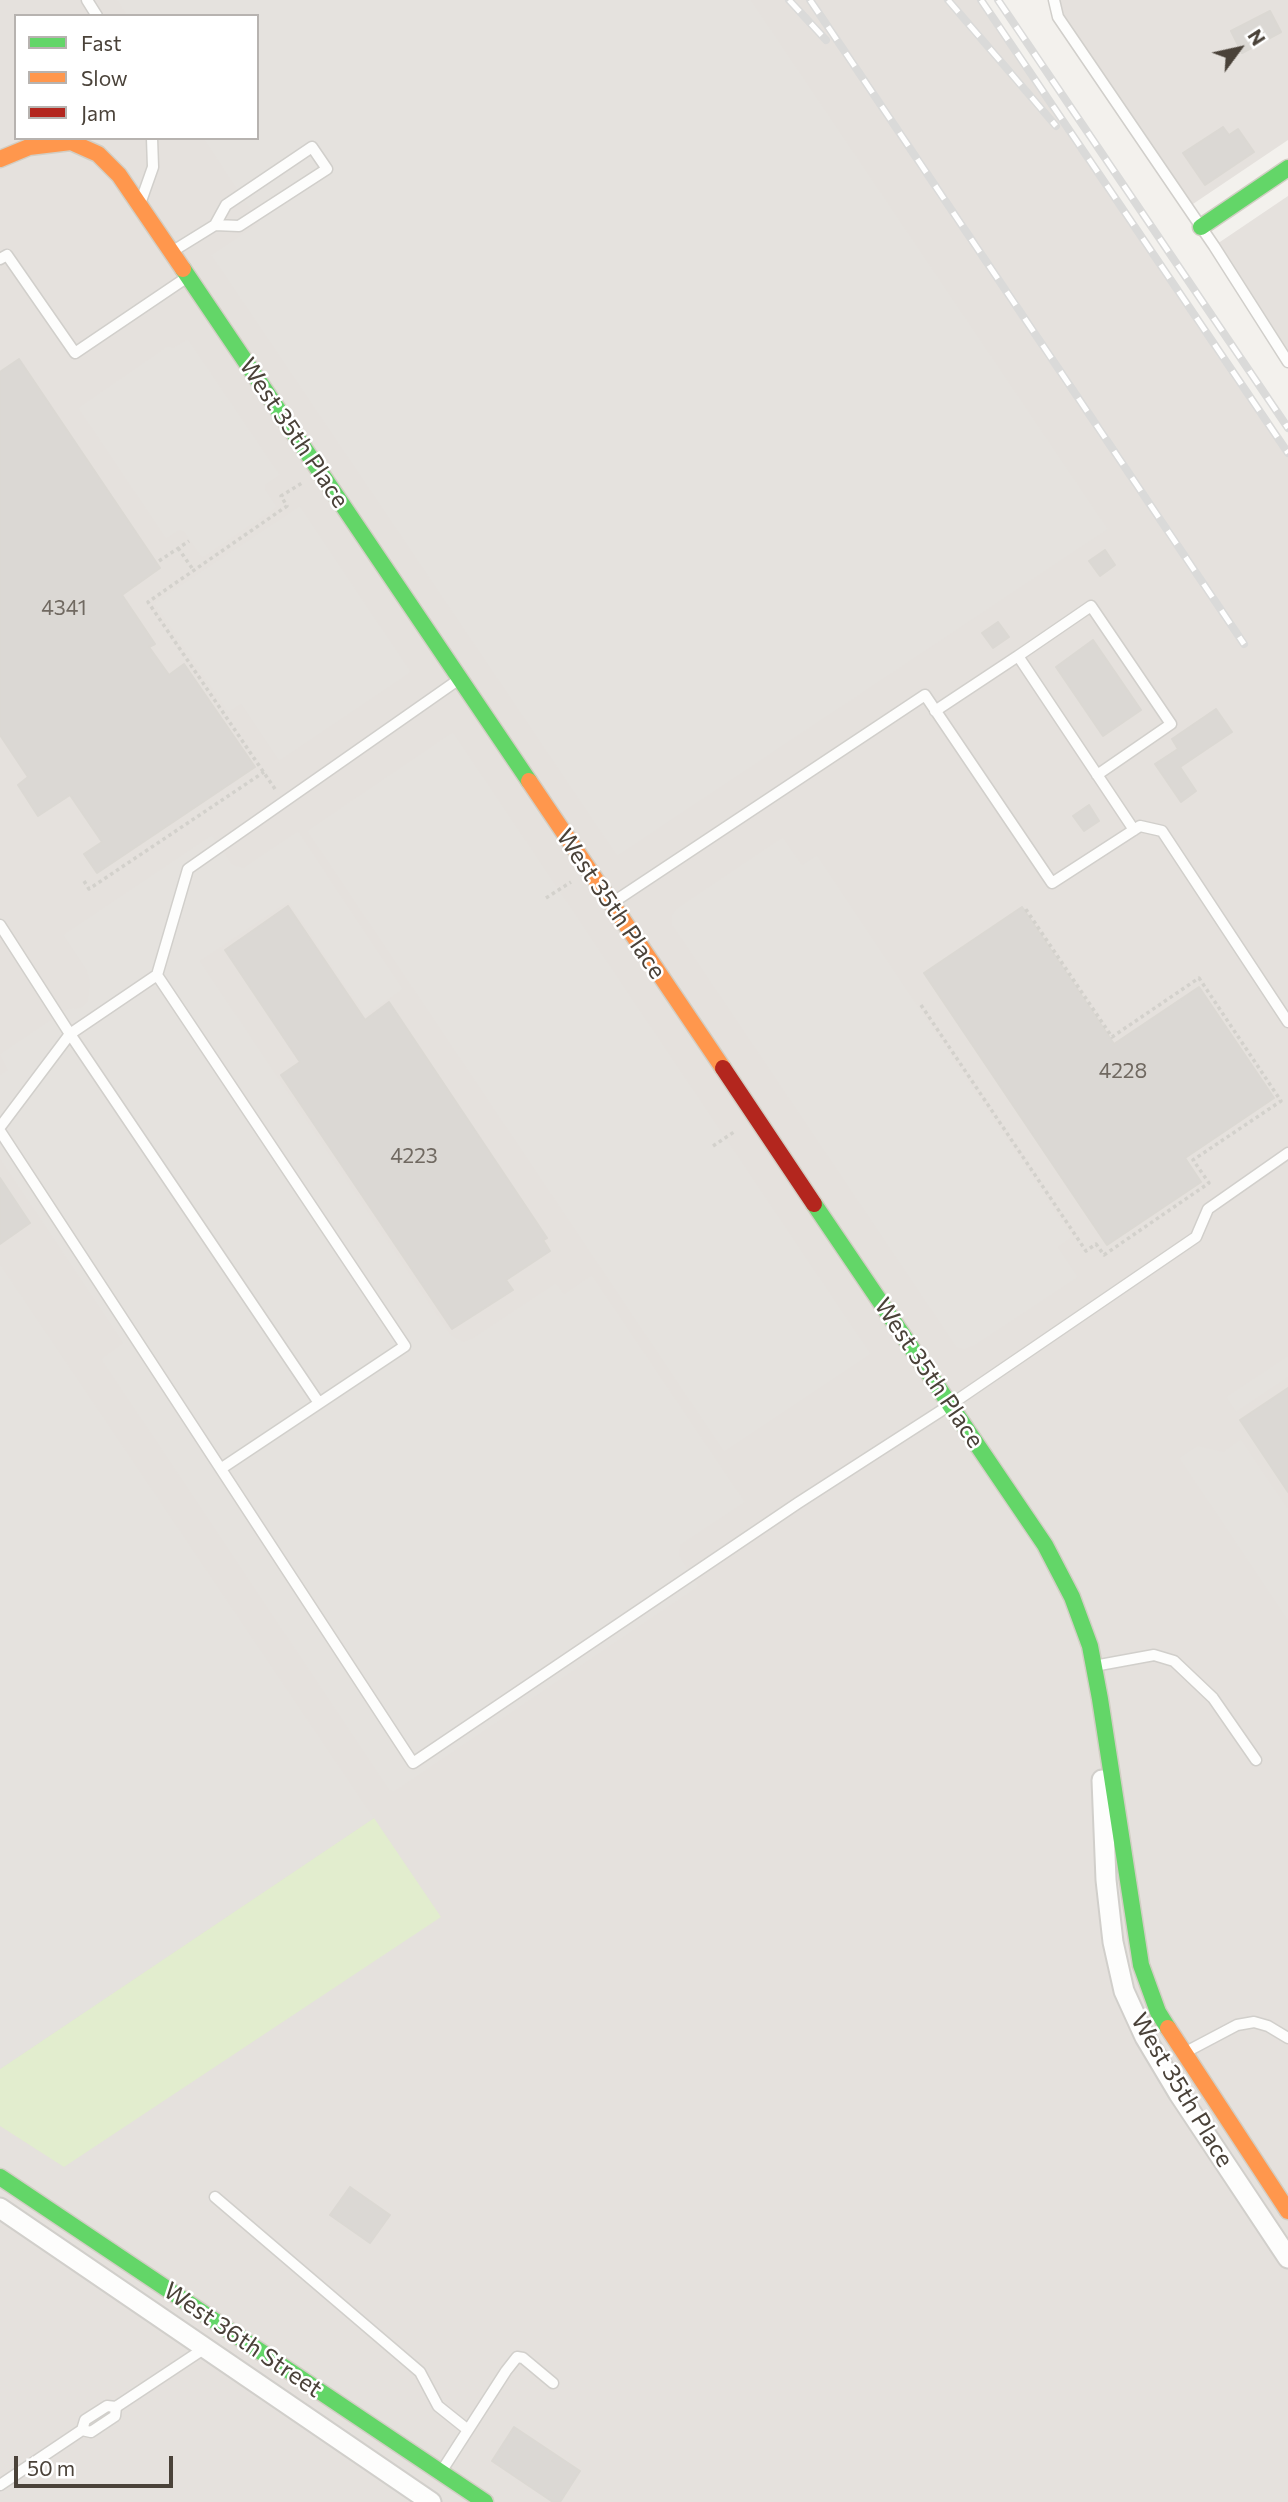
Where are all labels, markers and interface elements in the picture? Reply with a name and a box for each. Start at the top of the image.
legend [14,14,259,140]
north arrow [1204,14,1274,84]
text: N [1243,25,1271,50]
text: Fast [81,30,122,55]
text: Slow [81,65,128,90]
text: Jam [81,100,116,125]
street label: West 35th Place [233,353,355,513]
house number: 4341 [41,595,87,621]
street label: West 35th Place [550,824,672,984]
house number: 4228 [1099,1058,1147,1084]
house number: 4223 [390,1143,438,1169]
street label: West 35th Place [868,1293,990,1453]
street label: West 35th Place [1125,2008,1239,2172]
street label: West 36th Street [158,2276,328,2404]
scale bar [18,2442,177,2486]
text: 50 m [27,2455,75,2480]

